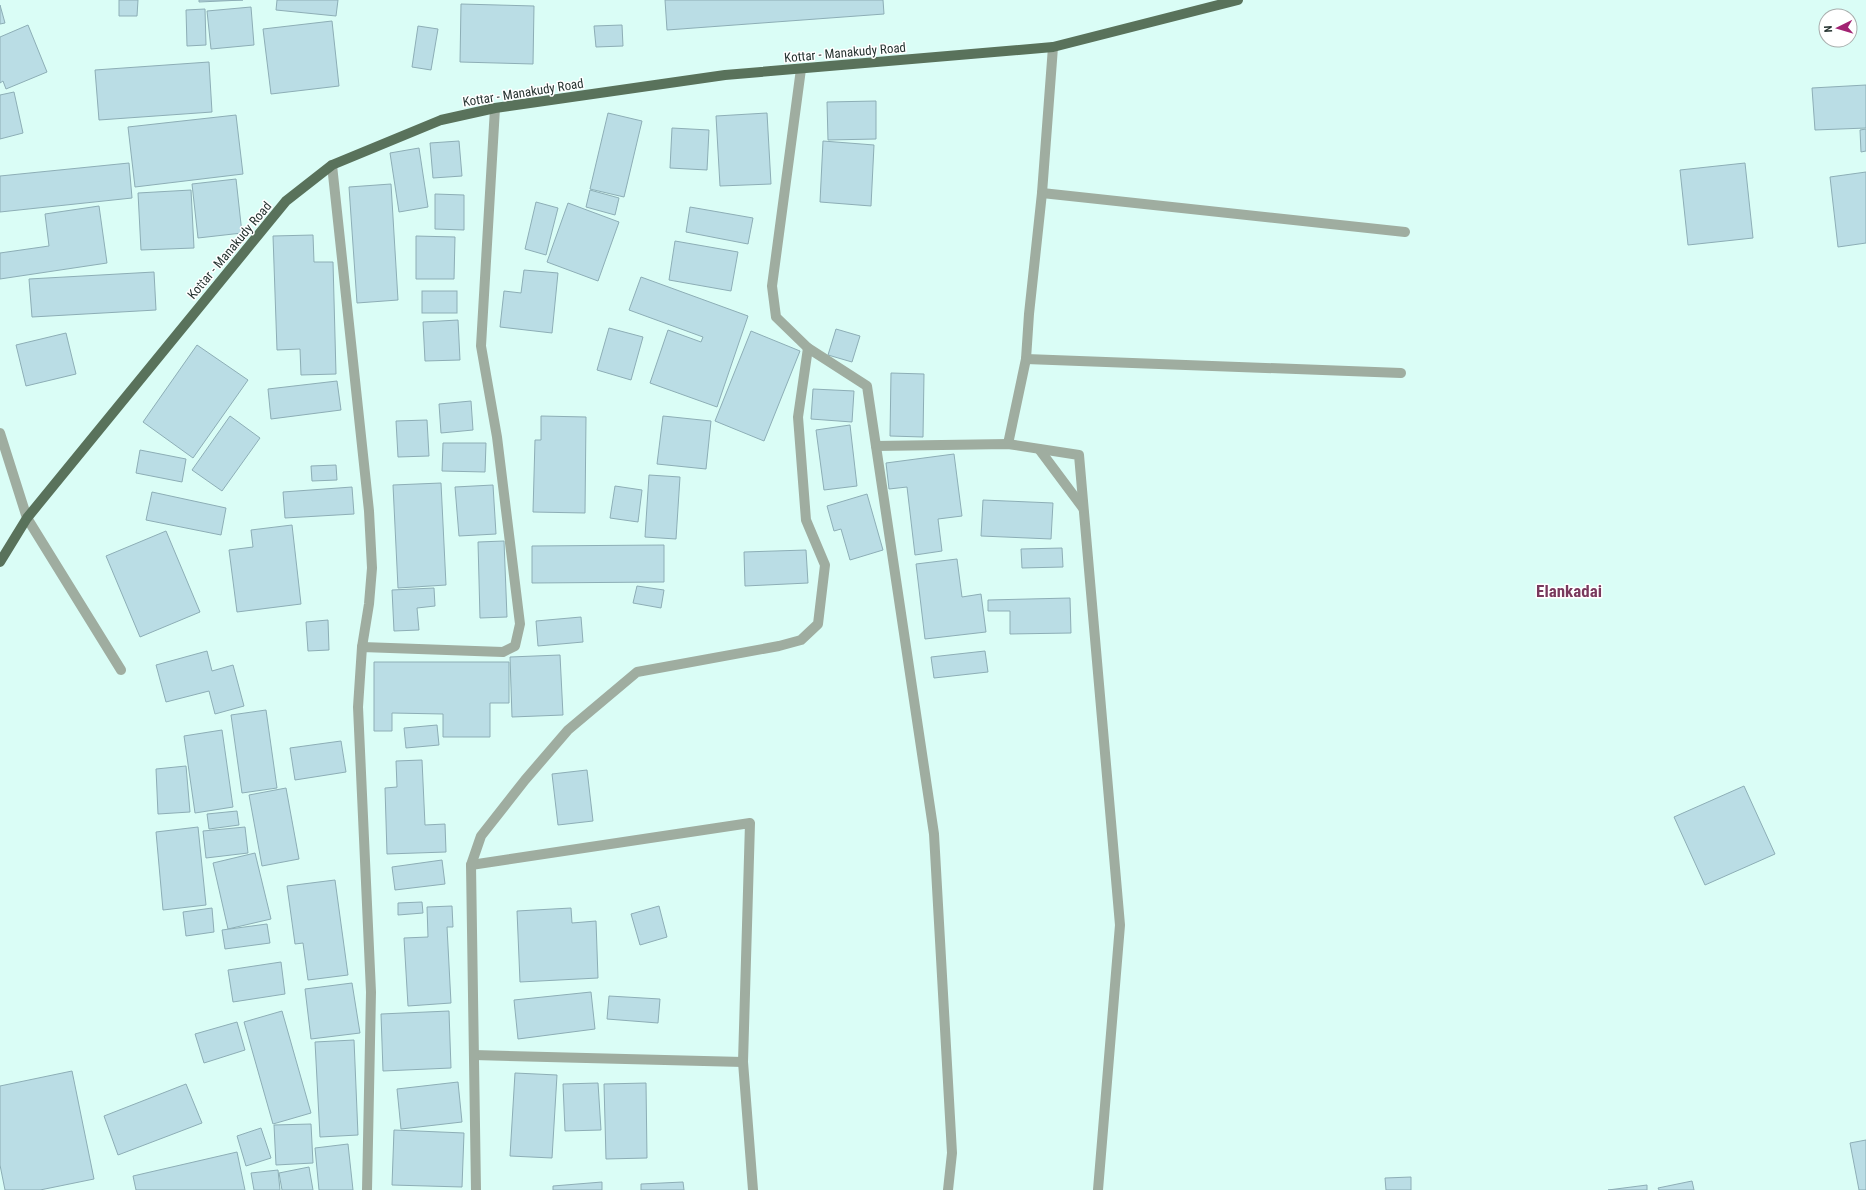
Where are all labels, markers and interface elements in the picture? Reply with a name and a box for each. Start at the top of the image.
north arrow [1818,8,1858,48]
text: N [1822,25,1835,33]
street label: Kottar - Manakudy Road [784,40,907,65]
street label: Kottar - Manakudy Road [462,76,585,109]
street label: Kottar - Manakudy Road [184,199,274,302]
district label: Elankadai [1536,581,1602,601]

